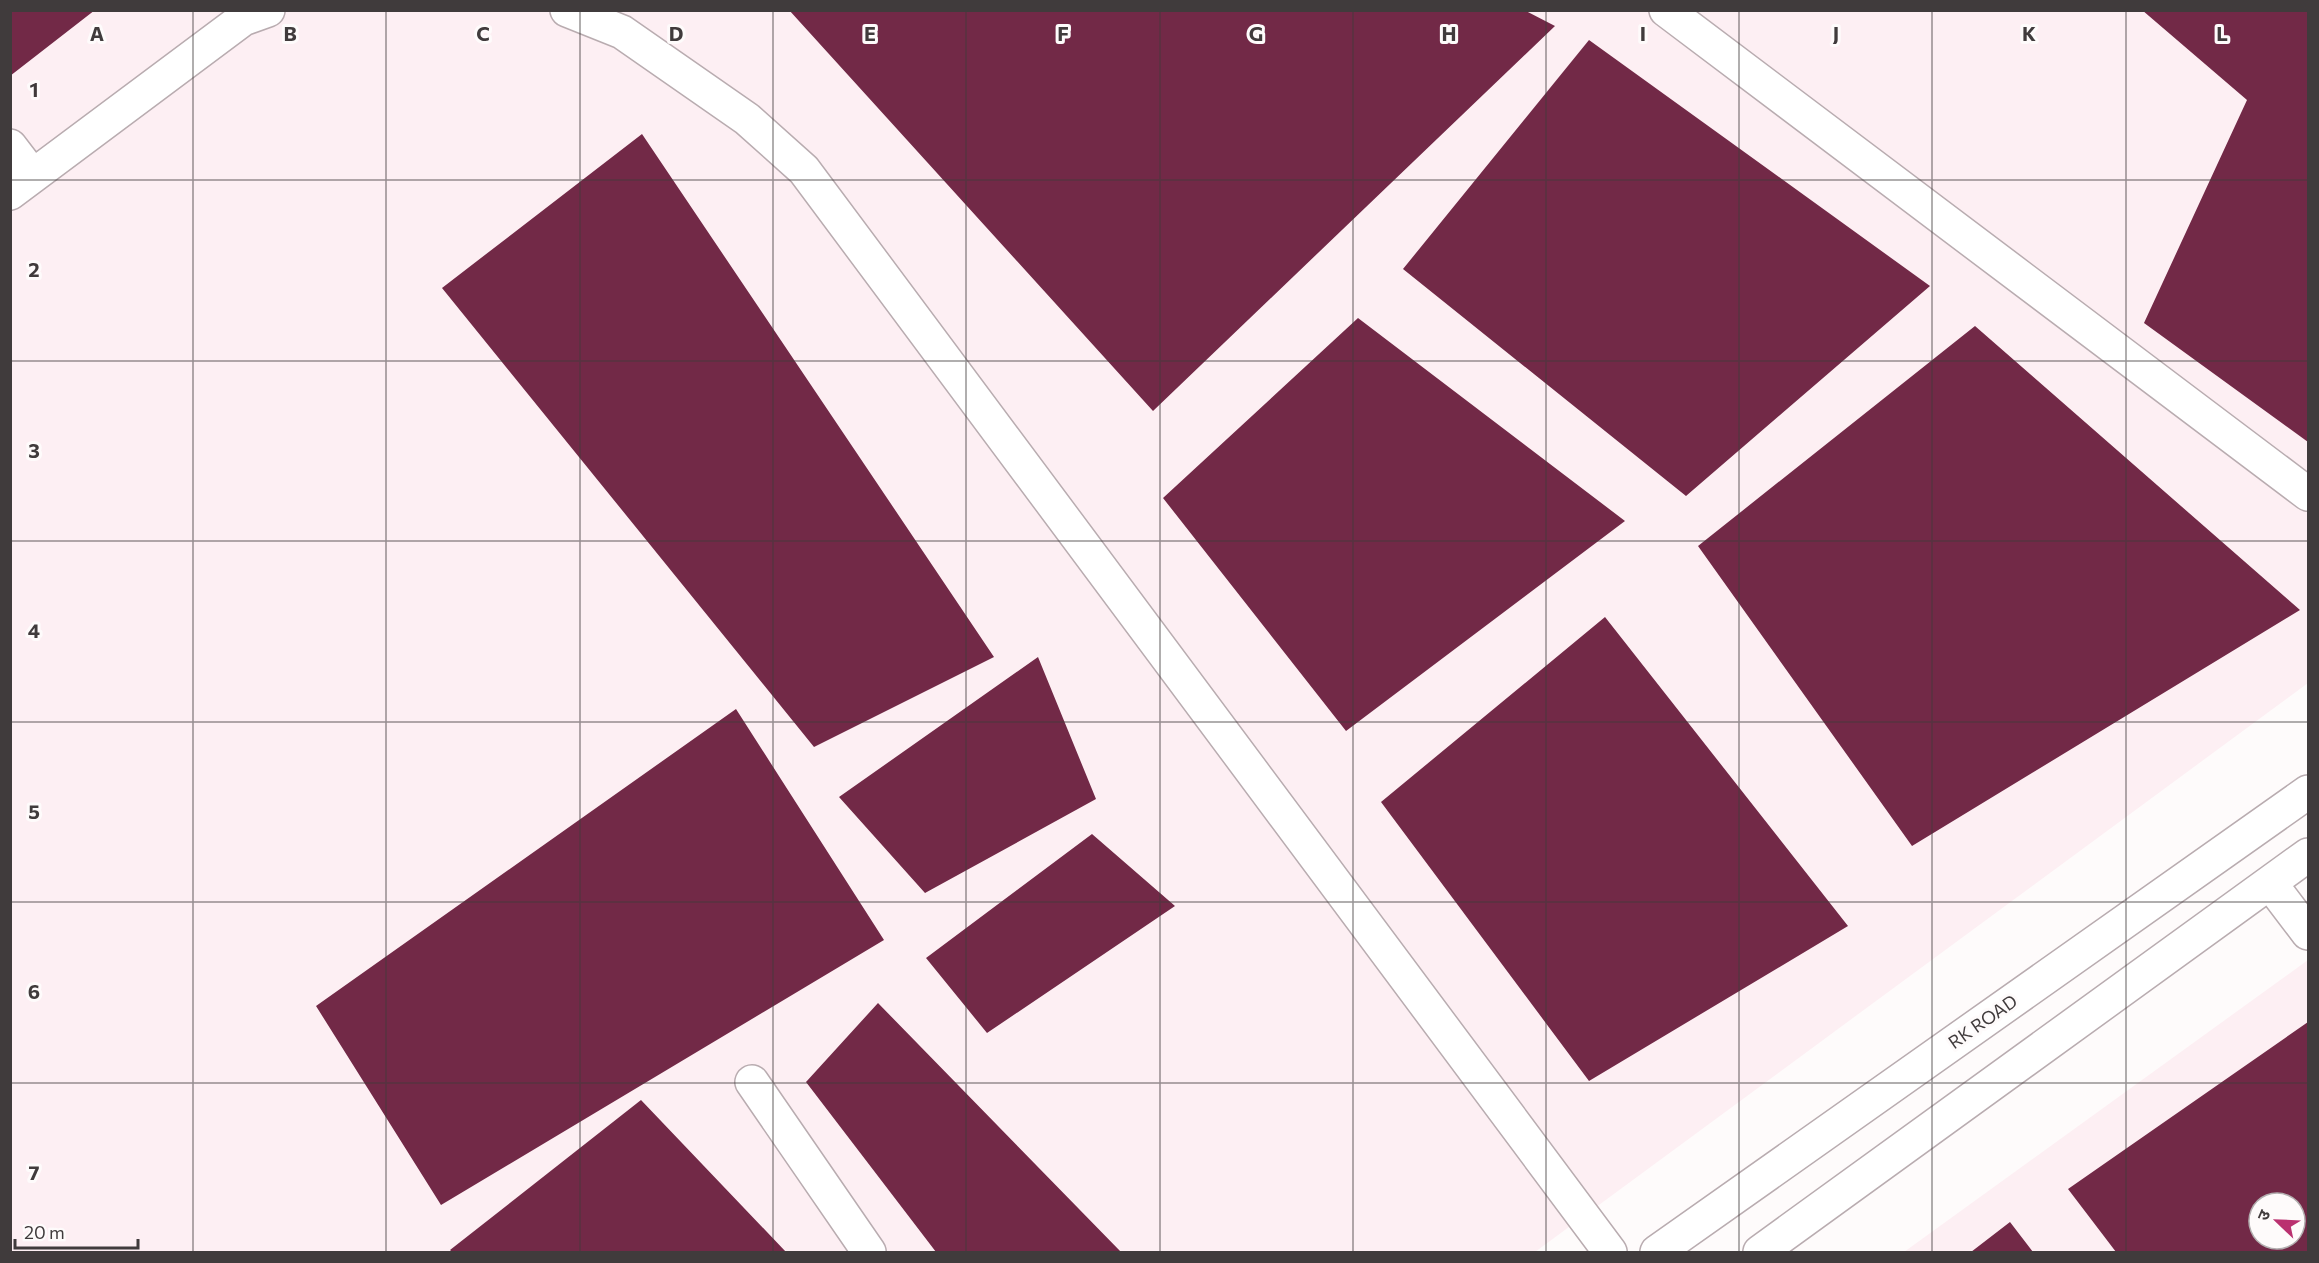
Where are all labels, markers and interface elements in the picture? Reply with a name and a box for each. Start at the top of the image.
text: A [90,21,104,45]
text: B [283,21,297,45]
text: C [476,21,490,45]
text: D [669,21,683,45]
text: E [864,21,876,45]
text: F [1057,21,1069,45]
text: G [1249,21,1263,45]
text: H [1442,21,1457,45]
text: I [1640,21,1646,45]
text: J [1833,21,1839,45]
text: K [2022,21,2036,45]
text: L [2216,21,2228,45]
text: 1 [29,77,39,101]
text: 2 [28,257,40,281]
text: 3 [28,438,40,462]
text: 4 [28,618,40,642]
text: 5 [28,799,40,823]
text: 6 [28,979,40,1003]
street label: RK ROAD [1944,989,2021,1053]
text: 7 [29,1160,40,1184]
north arrow [2247,1191,2307,1251]
text: उ [2252,1206,2274,1223]
scale bar [15,1212,138,1250]
text: 20 m [24,1221,65,1243]

